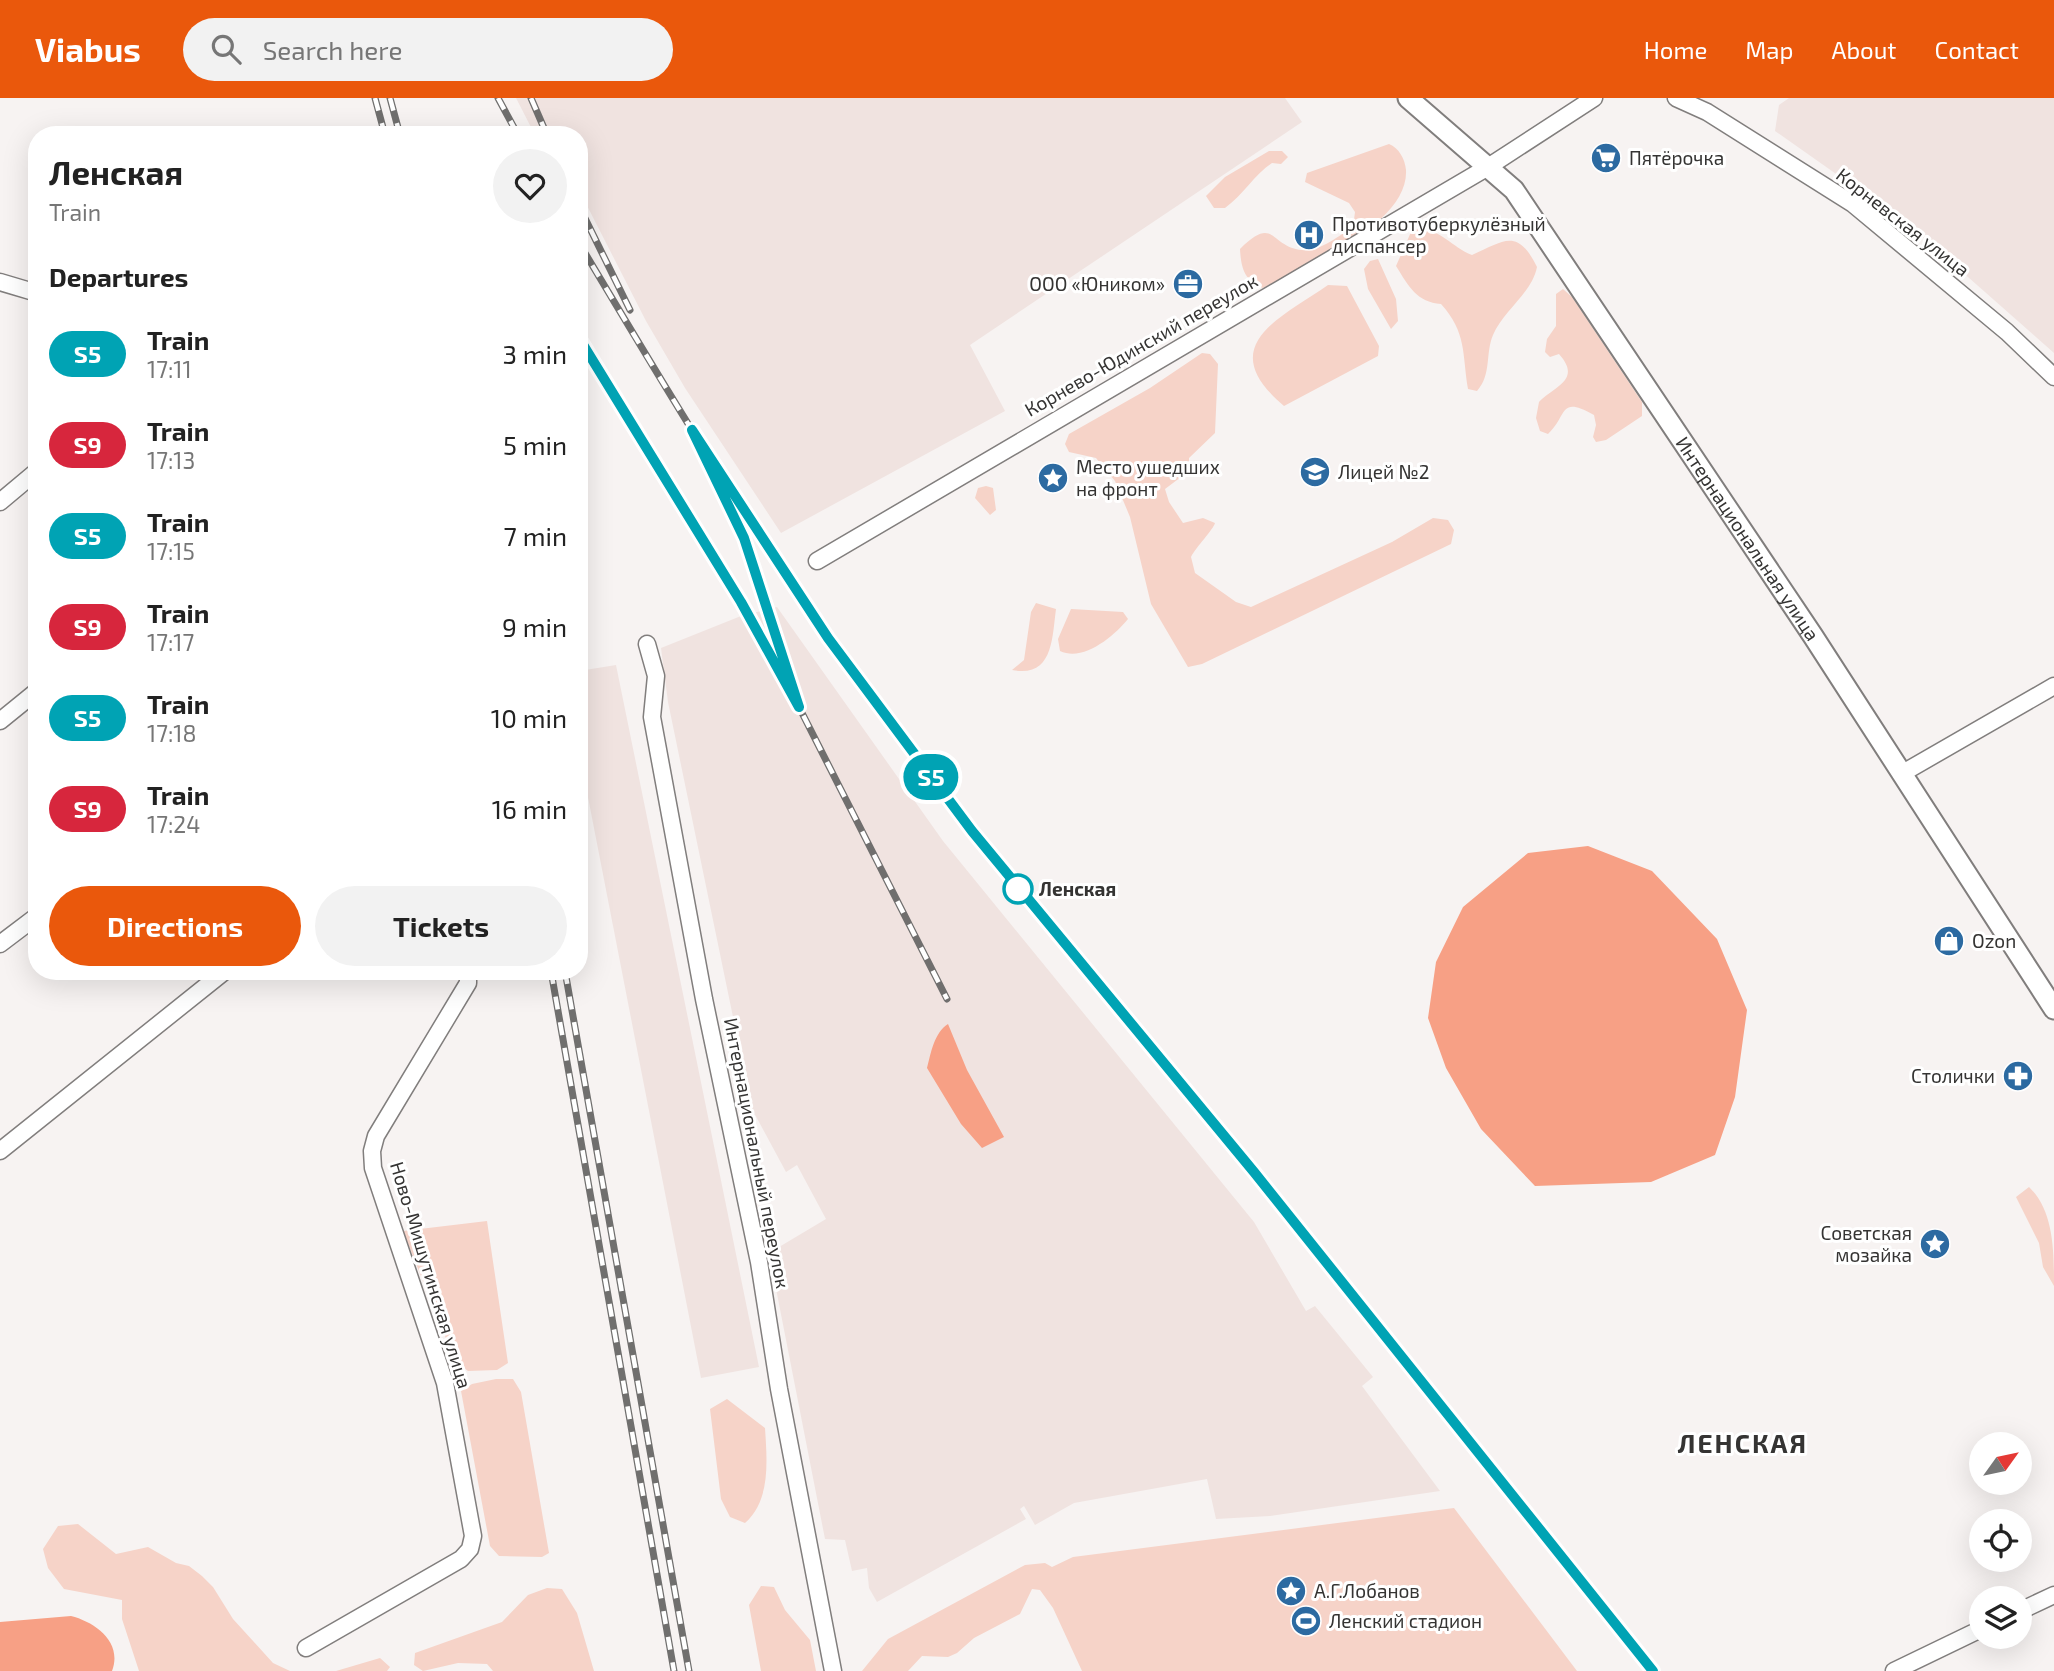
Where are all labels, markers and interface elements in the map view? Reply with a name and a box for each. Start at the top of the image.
search box [183,18,673,81]
text: Viabus [35,29,141,69]
icon: search [207,30,245,68]
text: Search here [263,34,402,65]
text: Home [1644,35,1707,64]
text: Map [1745,35,1793,64]
text: About [1831,35,1897,64]
text: Contact [1935,35,2019,64]
supermarket icon: Пятёрочка [1589,141,1623,175]
place label: Пятёрочка [1629,146,1724,169]
button: heart [493,149,567,223]
text: Ленская [49,152,183,192]
street label: Корневская улица [1832,162,1974,282]
text: Train [49,198,101,226]
place label: Противотуберкулёзный диспансер [1332,212,1546,257]
hospital icon: Противотуберкулёзный диспансер [1292,218,1326,252]
text: Departures [49,261,188,292]
office icon: ООО «Юником» [1171,267,1205,301]
street label: Корнево-Юдинский переулок [1020,268,1262,422]
place label: ООО «Юником» [1029,272,1165,295]
text: Train [147,324,209,355]
text: 3 min [502,338,567,369]
text: S5 [74,339,101,368]
text: 17:11 [147,355,192,383]
text: Train [147,415,209,446]
text: 5 min [503,429,567,460]
text: S9 [73,430,102,459]
street label: Интернациональная улица [1671,432,1825,645]
text: 17:13 [147,446,195,474]
place label: Место ушедших на фронт [1076,455,1220,500]
school or university icon: Лицей №2 [1298,455,1332,489]
place label: Лицей №2 [1338,460,1429,483]
place icon: Место ушедших на фронт [1036,461,1070,495]
text: Train [147,506,209,537]
text: 7 min [504,520,567,551]
text: S5 [74,521,101,550]
text: 17:15 [147,537,195,565]
text: Train [147,597,209,628]
text: 9 min [502,611,567,642]
text: S9 [73,612,102,641]
text: 17:17 [147,628,194,656]
text: Train [147,688,209,719]
text: 10 min [491,702,567,733]
text: S5 [74,703,101,732]
text: 17:18 [147,719,196,747]
line badge: S5 [900,754,962,800]
text: S5 [917,762,945,791]
text: Train [147,779,209,810]
text: 16 min [492,793,567,824]
text: S9 [73,794,102,823]
text: 17:24 [147,810,200,838]
marker: Ленская [1003,874,1033,904]
place label: Ленская [1039,877,1116,900]
button: Directions [49,886,301,966]
button: Tickets [315,886,567,966]
shop icon: Ozon [1932,924,1966,958]
place label: Ozon [1972,929,2016,952]
street label: Интернациональный переулок [719,1016,795,1290]
pharmacy icon: Столички [2001,1059,2035,1093]
place label: Столички [1911,1064,1995,1087]
street label: Ново-Мишутинская улица [385,1159,477,1391]
place label: Советская мозайка [1821,1221,1912,1266]
place icon: Советская мозайка [1918,1227,1952,1261]
district label: ЛЕНСКАЯ [1678,1427,1808,1458]
north arrow [1969,1432,2032,1494]
map controls [1969,1432,2032,1649]
button: locate [1969,1509,2032,1572]
place icon: А.Г.Лобанов [1274,1574,1308,1608]
place label: А.Г.Лобанов [1314,1579,1420,1602]
button: layers [1969,1586,2032,1649]
sports icon: Ленский стадион [1289,1604,1323,1638]
place label: Ленский стадион [1329,1609,1482,1632]

